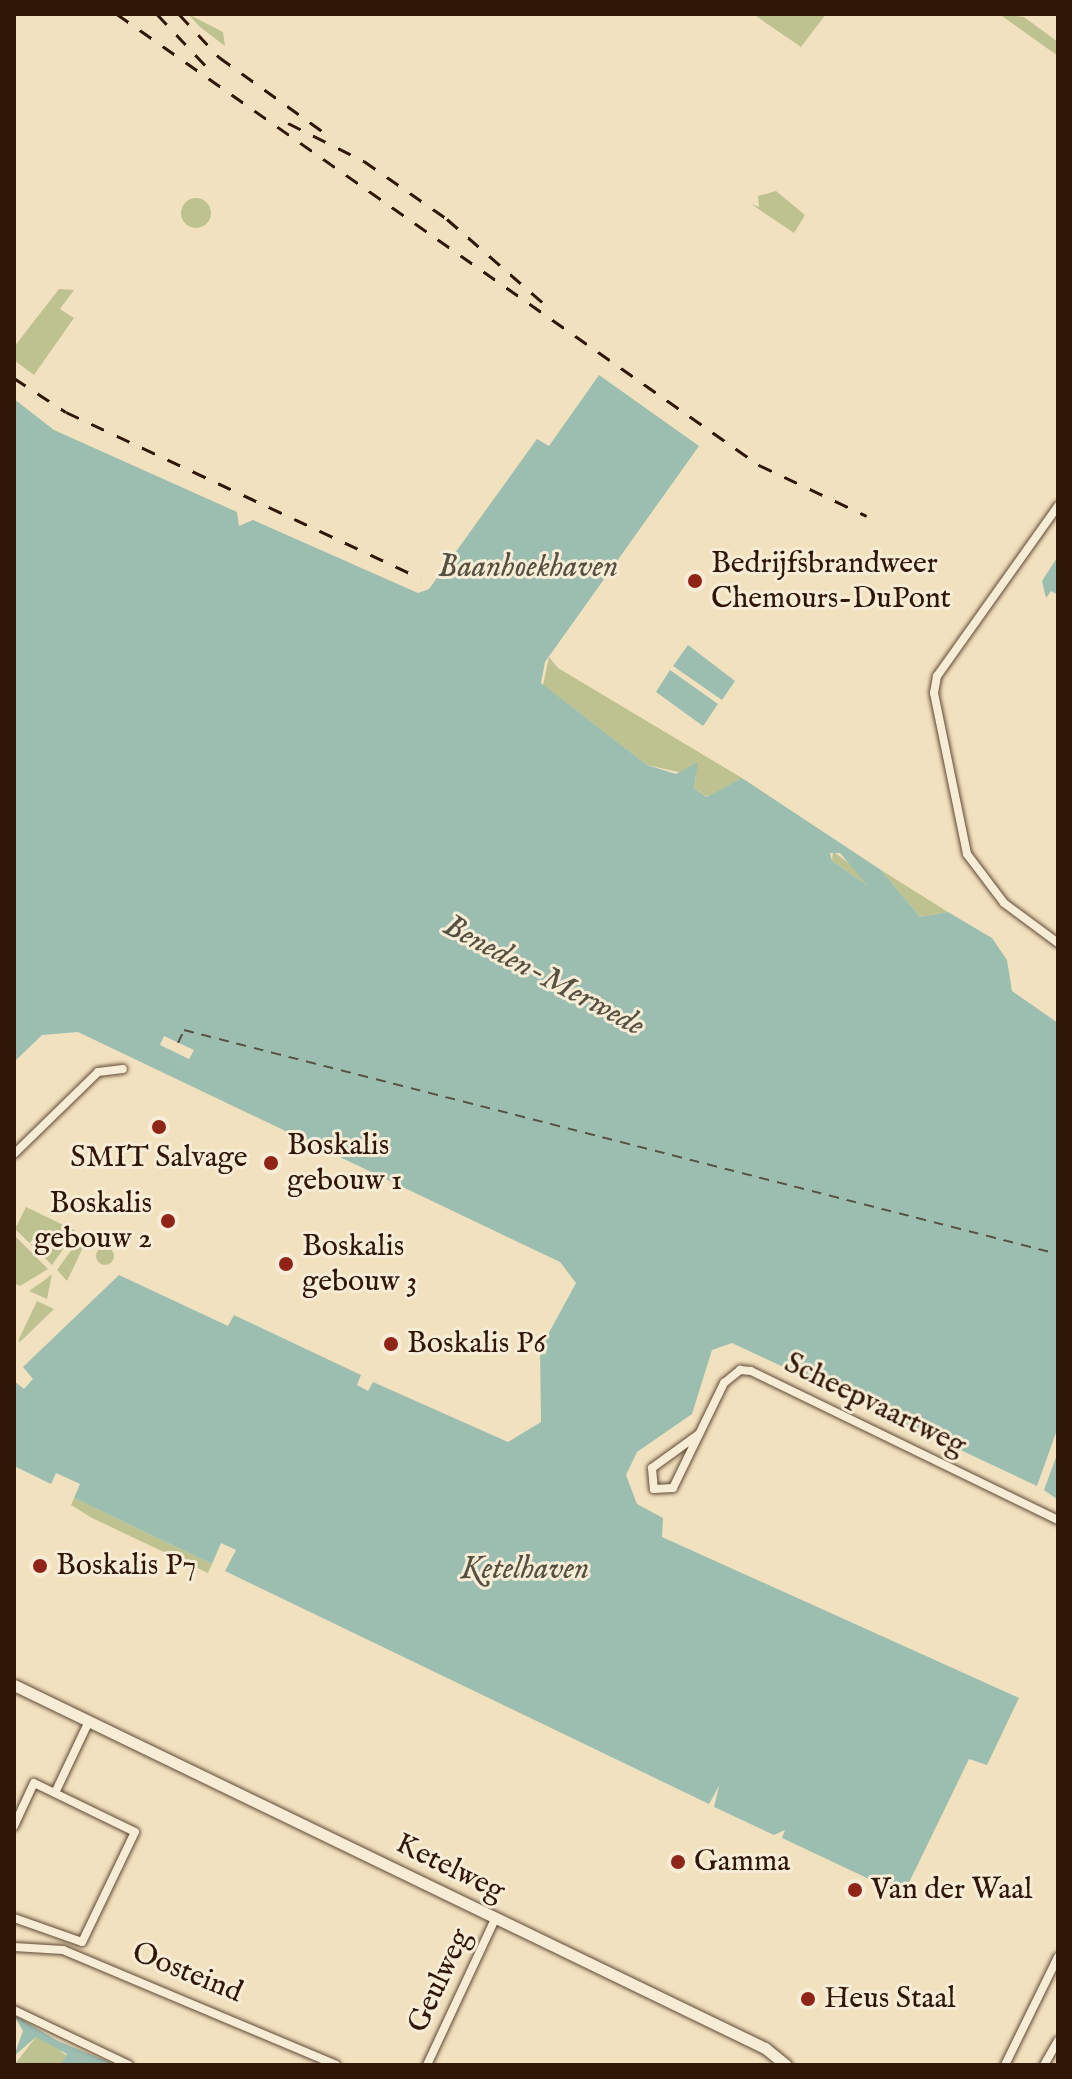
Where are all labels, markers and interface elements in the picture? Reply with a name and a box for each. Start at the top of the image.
place label: Bedrijfsbrandweer Chemours-DuPont [711,546,951,616]
water label: Baanhoekhaven [438,549,618,587]
marker: Bedrijfsbrandweer Chemours-DuPont [686,572,704,590]
water label: Beneden-Merwede [436,908,650,1046]
marker: SMIT Salvage [150,1118,168,1136]
place label: Boskalis gebouw 1 [287,1128,402,1198]
place label: SMIT Salvage [70,1140,248,1176]
marker: Boskalis gebouw 1 [262,1154,280,1172]
place label: Boskalis gebouw 2 [34,1186,152,1256]
marker: Boskalis gebouw 2 [159,1212,177,1230]
place label: Boskalis gebouw 3 [302,1229,417,1300]
marker: Boskalis gebouw 3 [277,1255,295,1273]
place label: Boskalis P6 [407,1326,546,1362]
marker: Boskalis P6 [382,1335,400,1353]
street label: Scheepvaartweg [778,1346,972,1464]
place label: Boskalis P7 [56,1548,196,1584]
water label: Ketelhaven [461,1551,589,1589]
marker: Boskalis P7 [31,1557,49,1575]
street label: Ketelweg [390,1826,510,1910]
place label: Gamma [694,1844,790,1880]
marker: Gamma [669,1853,687,1871]
place label: Van der Waal [871,1872,1032,1908]
marker: Van der Waal [846,1881,864,1899]
street label: Geulweg [400,1923,480,2039]
street label: Oosteind [127,1935,247,2011]
place label: Heus Staal [824,1981,956,2017]
marker: Heus Staal [799,1990,817,2008]

